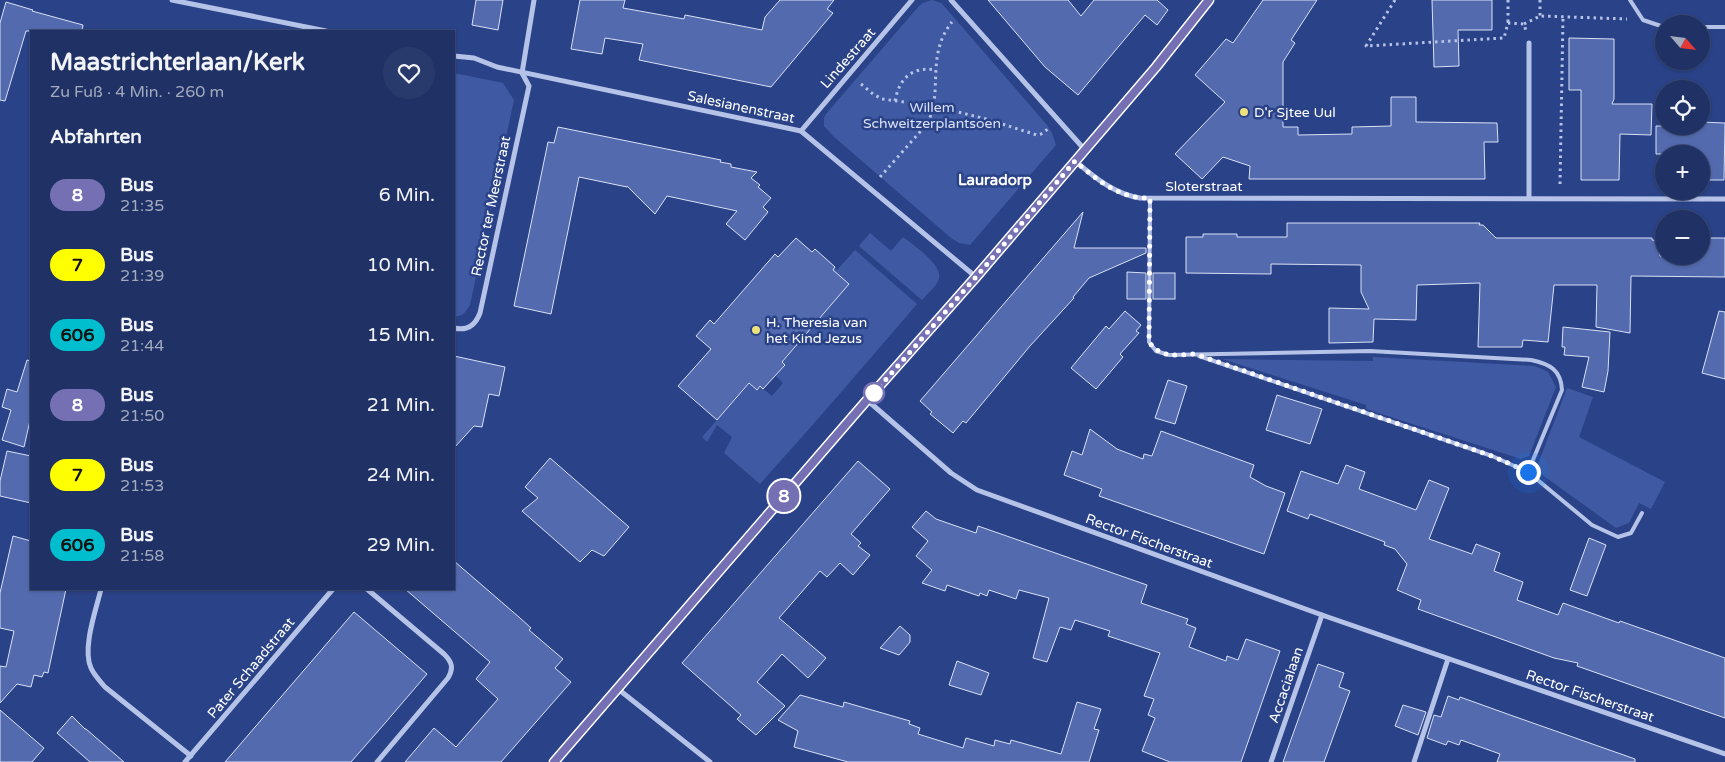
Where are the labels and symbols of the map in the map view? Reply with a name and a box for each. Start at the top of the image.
north arrow [1655,15,1710,70]
street label: Lindestraat [817,24,879,92]
street label: Salesianenstraat [686,87,797,127]
park label: Willem Schweitzerplantsoen [863,99,1001,132]
place label: D'r Sjtee Uul [1254,104,1336,121]
marker: D'r Sjtee Uul [1238,106,1250,118]
street label: Rector ter Meerstraat [468,134,514,278]
district label: Lauradorp [958,171,1033,190]
street label: Sloterstraat [1165,178,1243,195]
place label: H. Theresia van het Kind Jezus [766,314,867,347]
marker: H. Theresia van het Kind Jezus [750,324,762,336]
unlabelled marker [863,382,885,404]
your location [1516,460,1541,485]
line badge: 8 [768,480,800,512]
street label: Rector Fischerstraat [1083,510,1216,572]
street label: Pater Schaadstraat [204,614,299,722]
street label: Accacialaan [1265,645,1307,725]
street label: Rector Fischerstraat [1524,666,1657,726]

